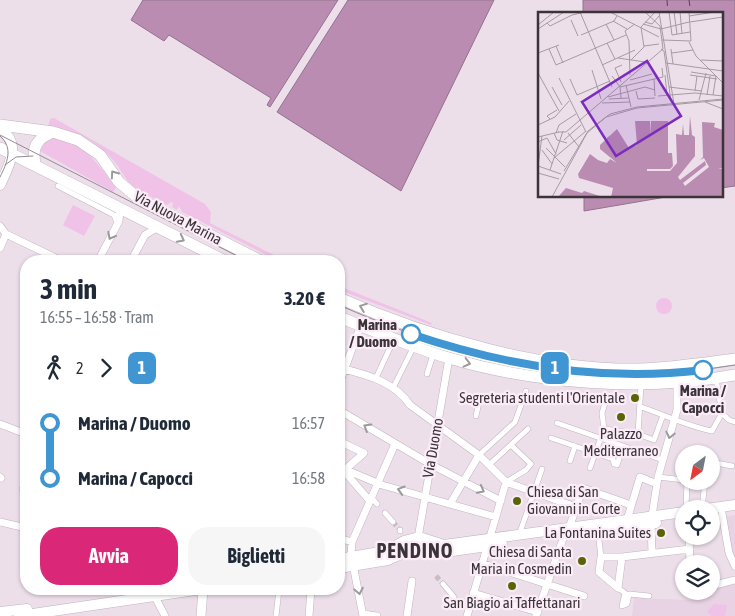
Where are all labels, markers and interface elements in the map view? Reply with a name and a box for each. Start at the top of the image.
inset map [538,12,722,198]
one-way arrow [111,170,120,180]
street label: Via Nuova Marina [131,187,225,248]
one-way arrow [107,230,117,239]
one-way arrow [175,233,184,243]
text: 3 min [40,273,97,305]
text: 3.20 € [284,287,325,309]
one-way arrow [359,303,368,314]
text: 16:55 – 16:58 · Tram [40,308,154,326]
place label: Marina / Duomo [349,316,397,350]
marker: Marina / Duomo [401,324,421,344]
line badge: 1 [539,352,571,384]
icon: walk [40,354,68,382]
icon: forward [92,354,120,382]
text: 1 [138,357,146,378]
one-way arrow [462,357,470,367]
text: 1 [551,357,559,378]
text: 2 [76,359,84,377]
marker: Marina / Capocci [693,360,713,380]
place label: Marina / Capocci [680,382,727,416]
place label: Segreteria studenti l'Orientale [459,389,625,406]
marker: Segreteria studenti l'Orientale [629,392,641,404]
marker: Palazzo Mediterraneo [615,411,627,423]
text: Marina / Duomo [78,412,191,434]
text: 16:57 [292,414,325,432]
street label: Via Duomo [419,417,446,479]
one-way arrow [363,424,372,434]
place label: Palazzo Mediterraneo [584,425,658,459]
one-way arrow [665,431,676,440]
north arrow [675,445,720,490]
map controls [675,445,720,600]
text: Marina / Capocci [78,467,193,489]
text: 16:58 [292,469,325,487]
place label: Chiesa di San Giovanni in Corte [527,483,620,517]
one-way arrow [476,484,485,494]
one-way arrow [396,485,405,496]
marker: Chiesa di San Giovanni in Corte [511,495,523,507]
button: locate [675,500,720,545]
place label: La Fontanina Suites [544,524,651,541]
button: Avvia [40,527,178,585]
button: Biglietti [188,527,325,585]
marker: La Fontanina Suites [655,527,667,539]
district label: PENDINO [377,539,453,562]
place label: Chiesa di Santa Maria in Cosmedin [471,543,572,577]
marker: Chiesa di Santa Maria in Cosmedin [576,555,588,567]
button: layers [675,555,720,600]
marker: San Biagio ai Taffettanari [506,580,518,592]
one-way arrow [353,586,363,595]
place label: San Biagio ai Taffettanari [444,594,580,611]

